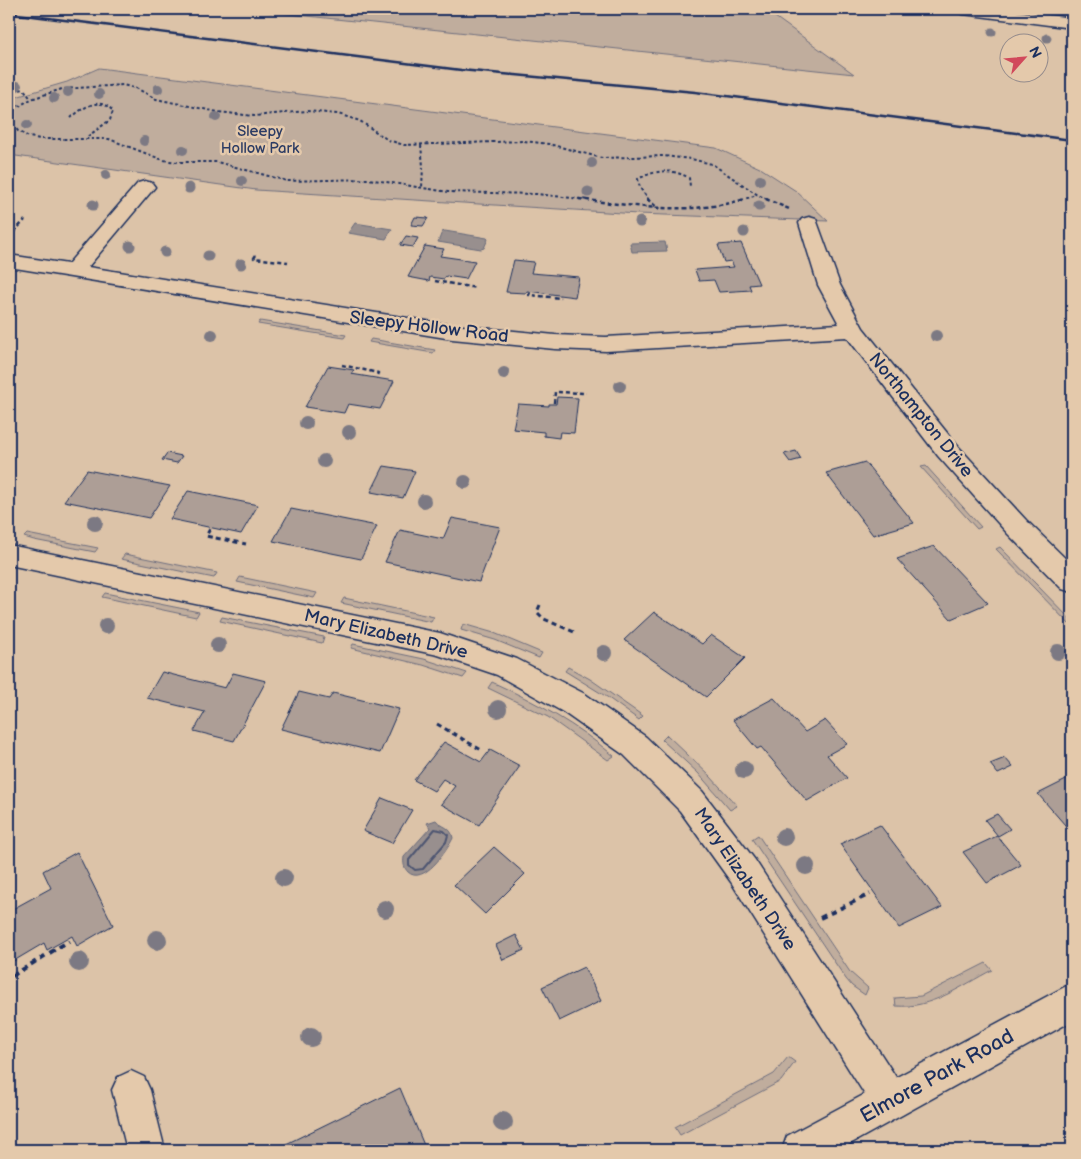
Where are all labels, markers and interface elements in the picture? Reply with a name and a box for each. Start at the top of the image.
north arrow [998,32,1048,82]
text: N [1025,44,1045,61]
park label: Sleepy Hollow Park [221,122,300,158]
street label: Sleepy Hollow Road [348,307,510,347]
street label: Northampton Drive [864,349,978,482]
street label: Mary Elizabeth Drive [302,605,470,663]
street label: Mary Elizabeth Drive [690,804,801,954]
street label: Elmore Park Road [856,1023,1018,1129]

